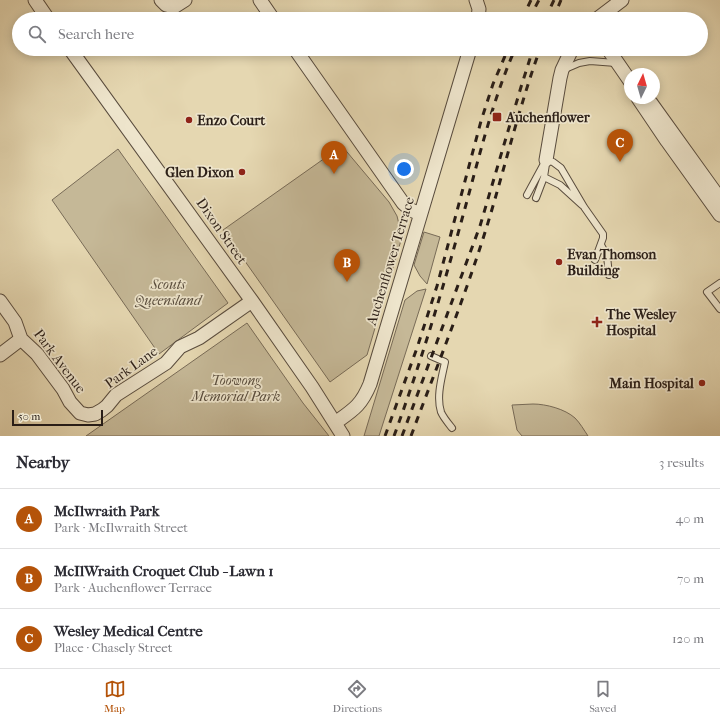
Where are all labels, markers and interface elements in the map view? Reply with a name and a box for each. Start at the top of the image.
search box [12,12,708,56]
icon: search [26,23,48,45]
text: Search here [58,25,134,43]
north arrow [624,68,660,104]
place label: Auchenflower [505,109,591,126]
marker: Auchenflower [491,111,503,123]
place label: Enzo Court [197,112,266,129]
marker: Enzo Court [184,115,194,125]
pin: C [607,129,633,162]
pin: A [321,141,347,174]
your location [394,159,414,179]
place label: Glen Dixon [165,164,235,181]
marker: Glen Dixon [237,167,247,177]
street label: Dixon Street [193,195,251,268]
street label: Auchenflower Terrace [363,195,418,328]
place label: Evan Thomson Building [567,246,657,279]
pin: B [334,249,360,282]
marker: Evan Thomson Building [554,257,564,267]
park label: Scouts Queensland [134,276,203,309]
place label: The Wesley Hospital [605,306,678,339]
marker: The Wesley Hospital [591,316,603,328]
street label: Park Avenue [30,326,89,397]
street label: Park Lane [102,343,161,392]
park label: Toowong Memorial Park [191,372,280,405]
place label: Main Hospital [608,375,694,392]
marker: Main Hospital [697,378,707,388]
scale bar [12,408,103,427]
text: 50 m [18,410,40,423]
text: Nearby [16,452,70,472]
text: 3 results [659,455,704,470]
text: McIlwraith Park [54,502,160,520]
text: A [25,511,33,526]
text: 40 m [676,511,704,526]
text: Park · McIlwraith Street [54,520,188,535]
text: McIlWraith Croquet Club - Lawn 1 [54,562,274,580]
text: B [25,571,33,586]
text: 70 m [677,571,704,586]
text: Park · Auchenflower Terrace [54,580,212,595]
text: Wesley Medical Centre [54,622,203,640]
text: C [25,631,33,646]
text: 120 m [672,631,704,646]
text: Place · Chasely Street [54,640,172,655]
tab: Map [104,678,126,715]
tab: Directions [333,678,382,715]
tab: Saved [589,678,616,715]

